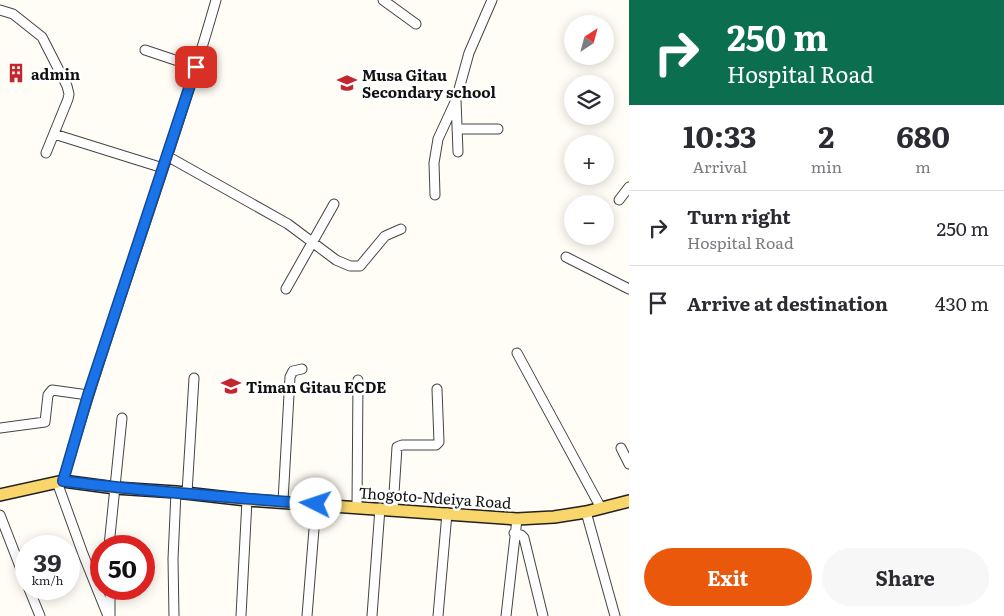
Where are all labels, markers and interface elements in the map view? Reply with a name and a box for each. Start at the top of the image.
text: 250 m [727,10,828,62]
north arrow [564,15,614,65]
map controls [564,15,614,245]
icon: right [644,20,709,85]
pin [175,46,217,88]
icon: arrive [182,53,210,81]
text: Hospital Road [727,57,874,90]
building icon: admin [5,62,27,84]
place label: admin [31,62,81,85]
place label: Musa Gitau Secondary school [362,63,497,103]
school or university icon: Musa Gitau Secondary school [336,72,358,94]
button: layers [564,75,614,125]
text: 10:33 [683,113,757,157]
text: 2 [818,113,834,157]
text: 680 [896,113,950,157]
button: + [564,135,614,185]
text: Arrival [693,154,747,178]
text: min [811,154,842,178]
text: m [915,154,931,178]
button: − [564,195,614,245]
text: Turn right [687,202,791,230]
icon: right [644,214,672,242]
text: 250 m [937,214,989,242]
text: Hospital Road [687,230,794,254]
icon: arrive [644,289,672,317]
text: Arrive at destination [687,289,888,317]
text: 430 m [935,289,989,317]
school or university icon: Timan Gitau ECDE [220,375,242,397]
place label: Timan Gitau ECDE [246,375,386,398]
position arrow [289,477,341,529]
street label: Thogoto-Ndeiya Road [358,480,512,514]
speed limit sign: 50 [90,535,155,600]
text: 39 [33,543,62,580]
button: Exit [644,548,812,606]
button: Share [822,548,989,606]
text: km/h [32,571,63,589]

